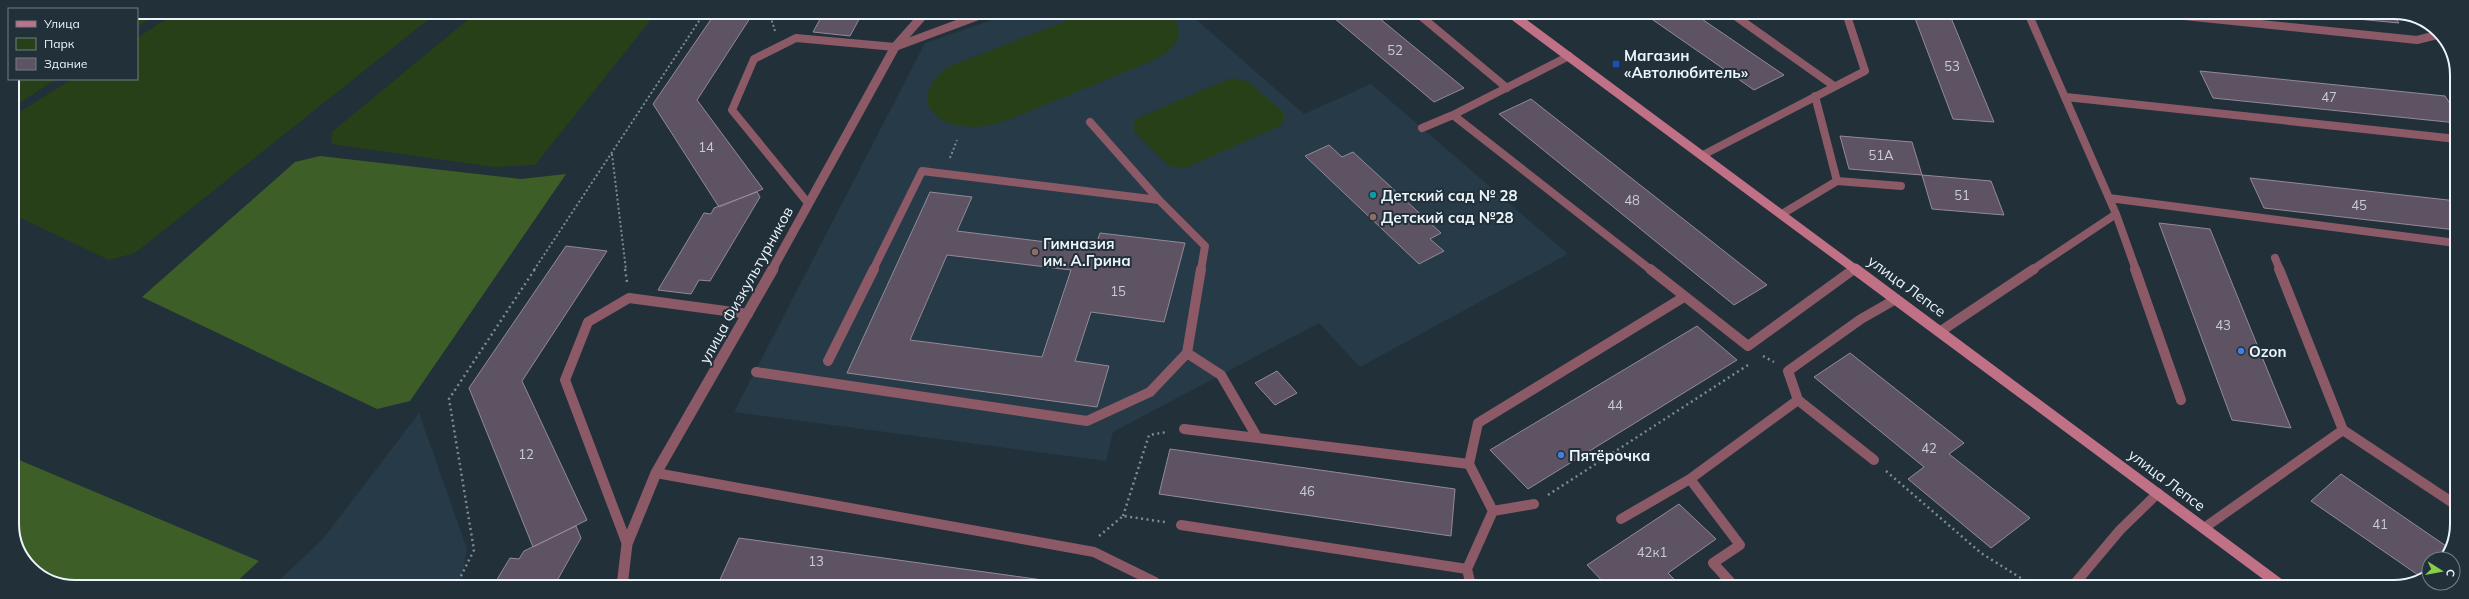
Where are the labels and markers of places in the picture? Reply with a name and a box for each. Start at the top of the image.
place label: Магазин «Автолюбитель» [1624,46,1749,82]
marker: Магазин «Автолюбитель» [1611,59,1621,69]
place label: Детский сад № 28 [1381,186,1518,205]
marker: Детский сад № 28 [1368,190,1378,200]
place label: Детский сад №28 [1381,208,1513,227]
marker: Детский сад №28 [1368,212,1378,222]
place label: Гимназия им. А.Грина [1043,234,1131,270]
marker: Гимназия им. А.Грина [1030,247,1040,257]
place label: Ozon [2249,342,2286,361]
marker: Ozon [2236,346,2246,356]
place label: Пятёрочка [1569,446,1650,465]
marker: Пятёрочка [1556,450,1566,460]

